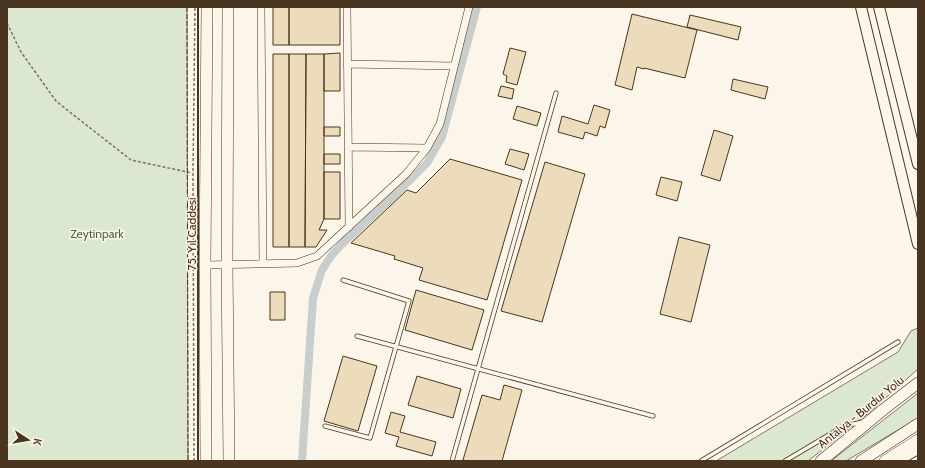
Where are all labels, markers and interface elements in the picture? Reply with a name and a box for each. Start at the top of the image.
street label: 75. Yıl Caddesi [184,197,199,271]
park label: Zeytinpark [70,226,124,241]
street label: Antalya - Burdur Yolu [814,372,907,451]
north arrow [8,420,48,460]
text: K [30,437,45,447]

